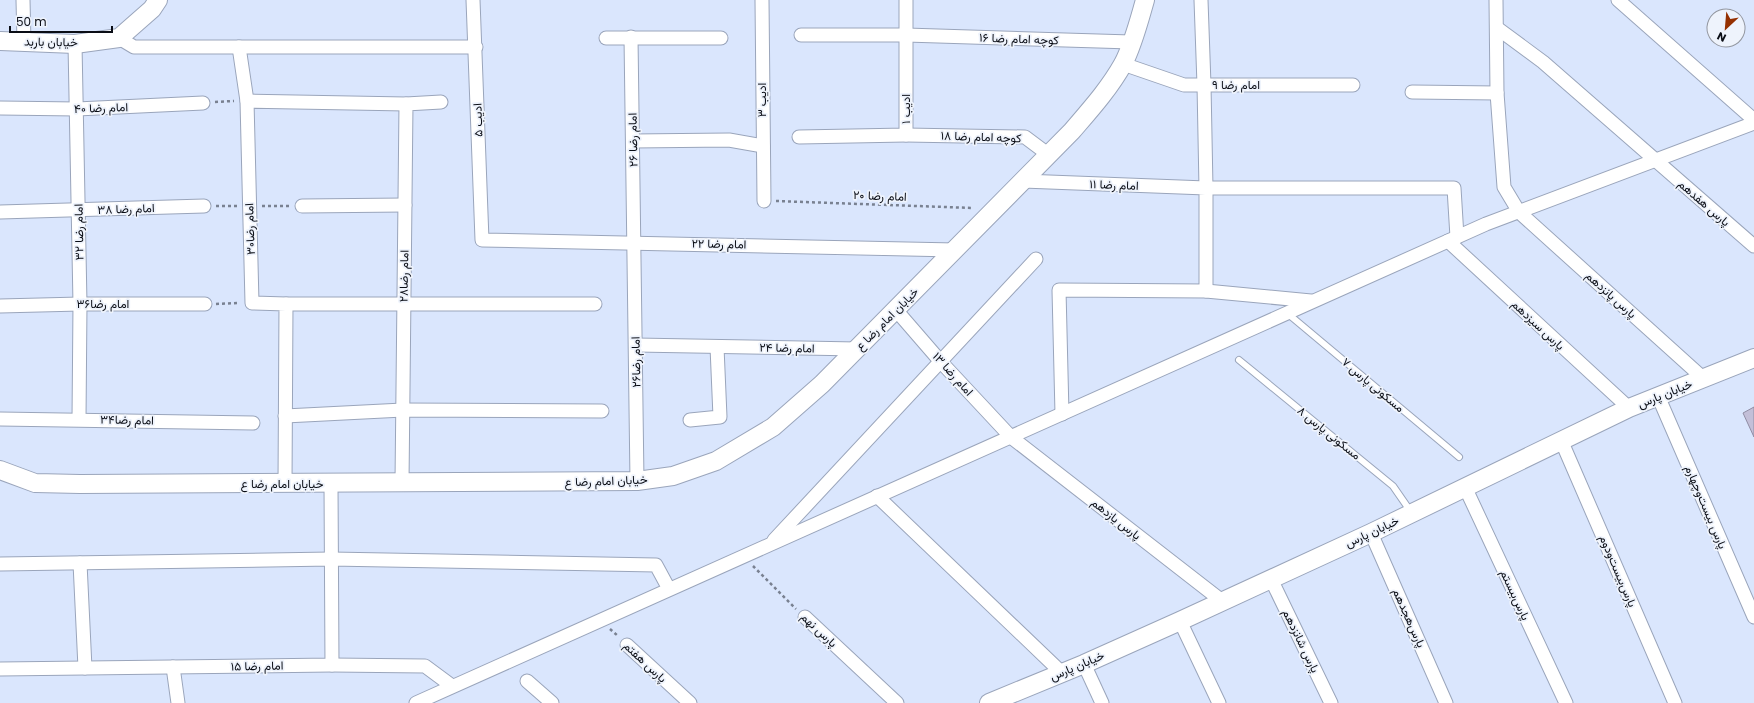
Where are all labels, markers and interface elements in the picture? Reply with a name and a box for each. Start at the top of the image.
scale bar [10,8,112,34]
north arrow [1706,8,1746,48]
text: 50 m [16,13,47,30]
text: N [1714,28,1729,46]
street label: کوچه امام رضا ۱۶ [979,29,1059,48]
street label: خیابان باربد [24,33,78,50]
street label: امام رضا ۹ [1212,76,1260,93]
street label: ادیب ۳ [753,83,770,117]
street label: ادیب ۱ [897,94,914,124]
street label: امام رضا ۴۰ [74,98,128,117]
street label: ادیب ۵ [468,103,487,137]
street label: امام رضا ۲۶ [624,113,641,167]
street label: کوچه امام رضا ۱۸ [940,127,1022,146]
street label: امام رضا ۱۱ [1089,175,1139,194]
street label: پارس‌ هفدهم [1675,175,1734,230]
street label: امام رضا ۲۰ [853,186,907,205]
street label: امام رضا ۳۸ [97,199,155,218]
street label: امام رضا۳۰ [240,203,259,255]
street label: امام رضا ۳۲ [70,204,87,260]
street label: امام رضا ۲۲ [691,235,747,252]
street label: امام رضا۲۸ [395,250,412,302]
street label: پارس‌ پانزدهم [1582,267,1641,322]
street label: خیابان امام رضا ع [851,283,923,355]
street label: امام رضا۳۶ [77,295,129,312]
street label: پارس‌ سیزدهم [1508,296,1569,354]
street label: امام رضا۲۶ [627,336,644,388]
street label: امام رضا ۲۴ [759,339,815,356]
street label: امام رضا ۱۳ [929,348,978,399]
street label: مسکونی ‌پارس ۷ [1338,353,1408,416]
street label: خیابان پارس [1635,375,1695,412]
street label: مسکونی پارس ۸ [1294,402,1365,463]
street label: امام رضا۳۴ [100,411,154,428]
street label: پارس بیست‌وچهارم [1681,462,1732,552]
street label: خیابان امام رضا ع [564,471,648,491]
street label: خیابان امام رضا ع [240,475,324,493]
street label: پارس‌‌ یازدهم [1088,494,1145,544]
street label: خیابان پارس [1342,512,1402,551]
street label: پارس‌بیست‌و‌دوم [1596,532,1641,610]
street label: پارس‌بیستم [1496,567,1535,623]
street label: پارس‌‌هجدهم [1389,586,1430,650]
street label: پارس‌‌ شانزدهم [1279,606,1324,676]
street label: پارس‌‌ نهم [797,608,842,651]
street label: پارس‌‌ هفتم [620,637,671,686]
street label: خیابان پارس [1047,646,1107,685]
street label: ۱۵ امام رضا [230,657,284,674]

